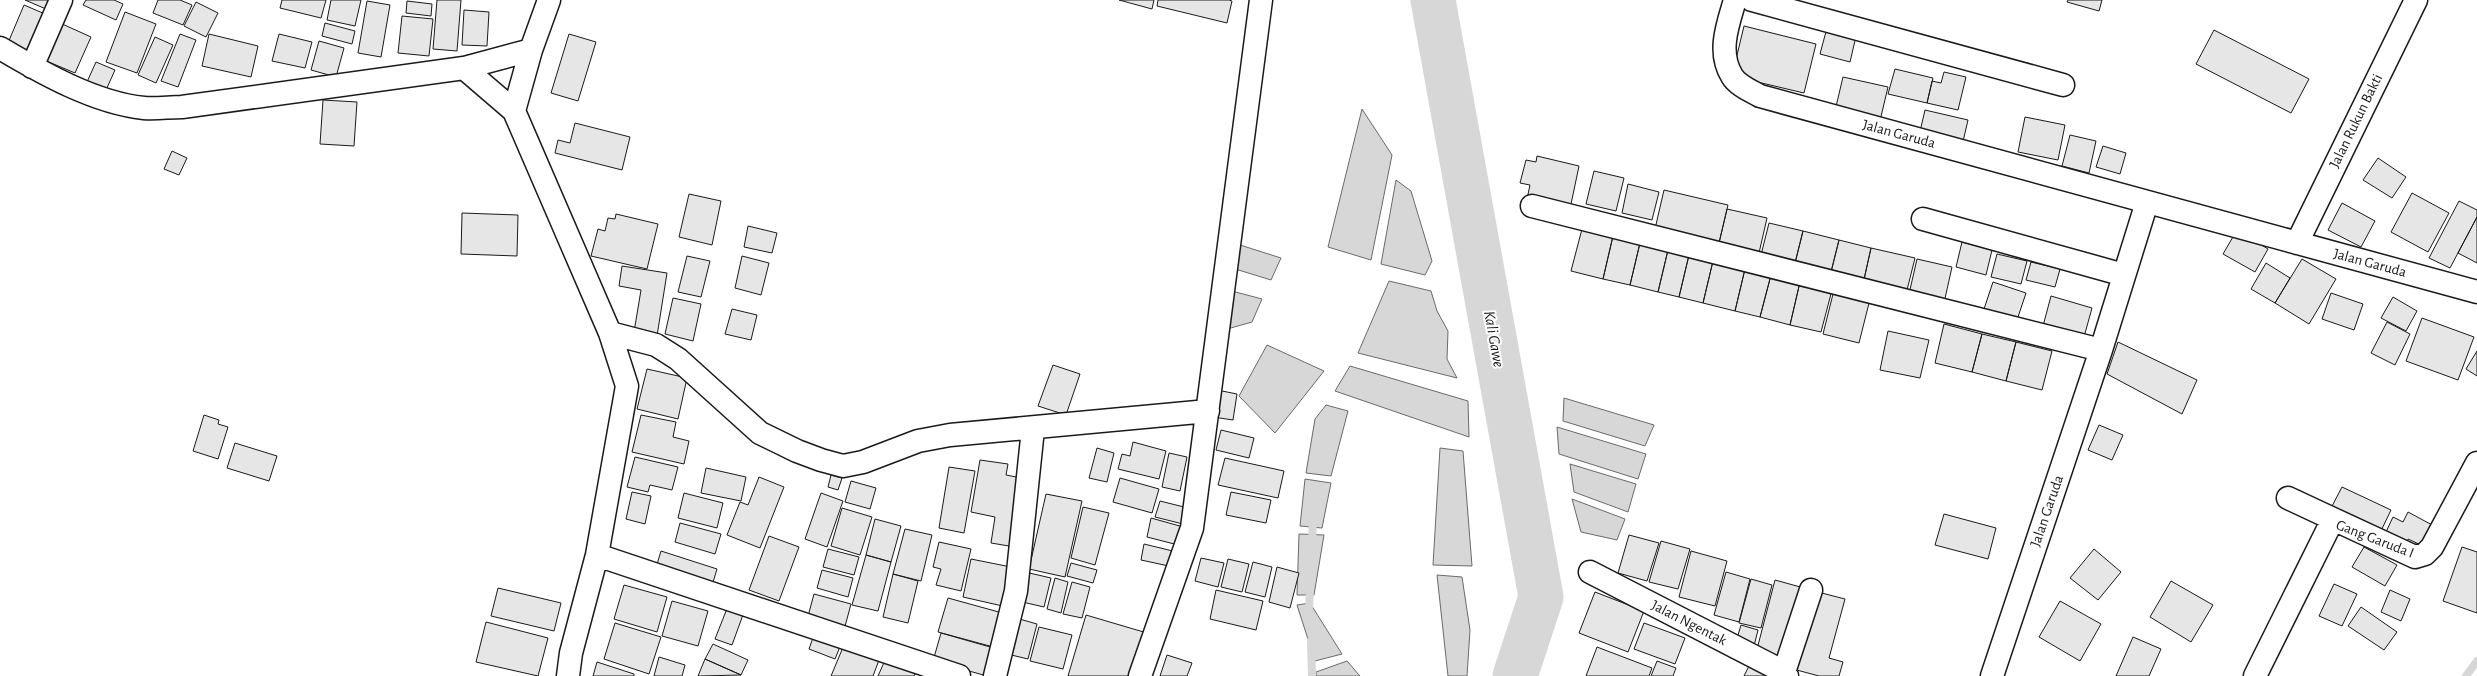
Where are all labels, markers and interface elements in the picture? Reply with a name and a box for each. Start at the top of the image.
street label: Jalan Rukun Bakti [2327,72,2385,170]
street label: Jalan Garuda [1861,117,1937,151]
street label: Jalan Garuda [2332,246,2408,280]
water label: Kali Gawe [1481,309,1507,369]
street label: Jalan Garuda [2028,473,2066,549]
street label: Gang Garuda I [2334,517,2416,561]
street label: Jalan Ngentak [1649,598,1729,648]

